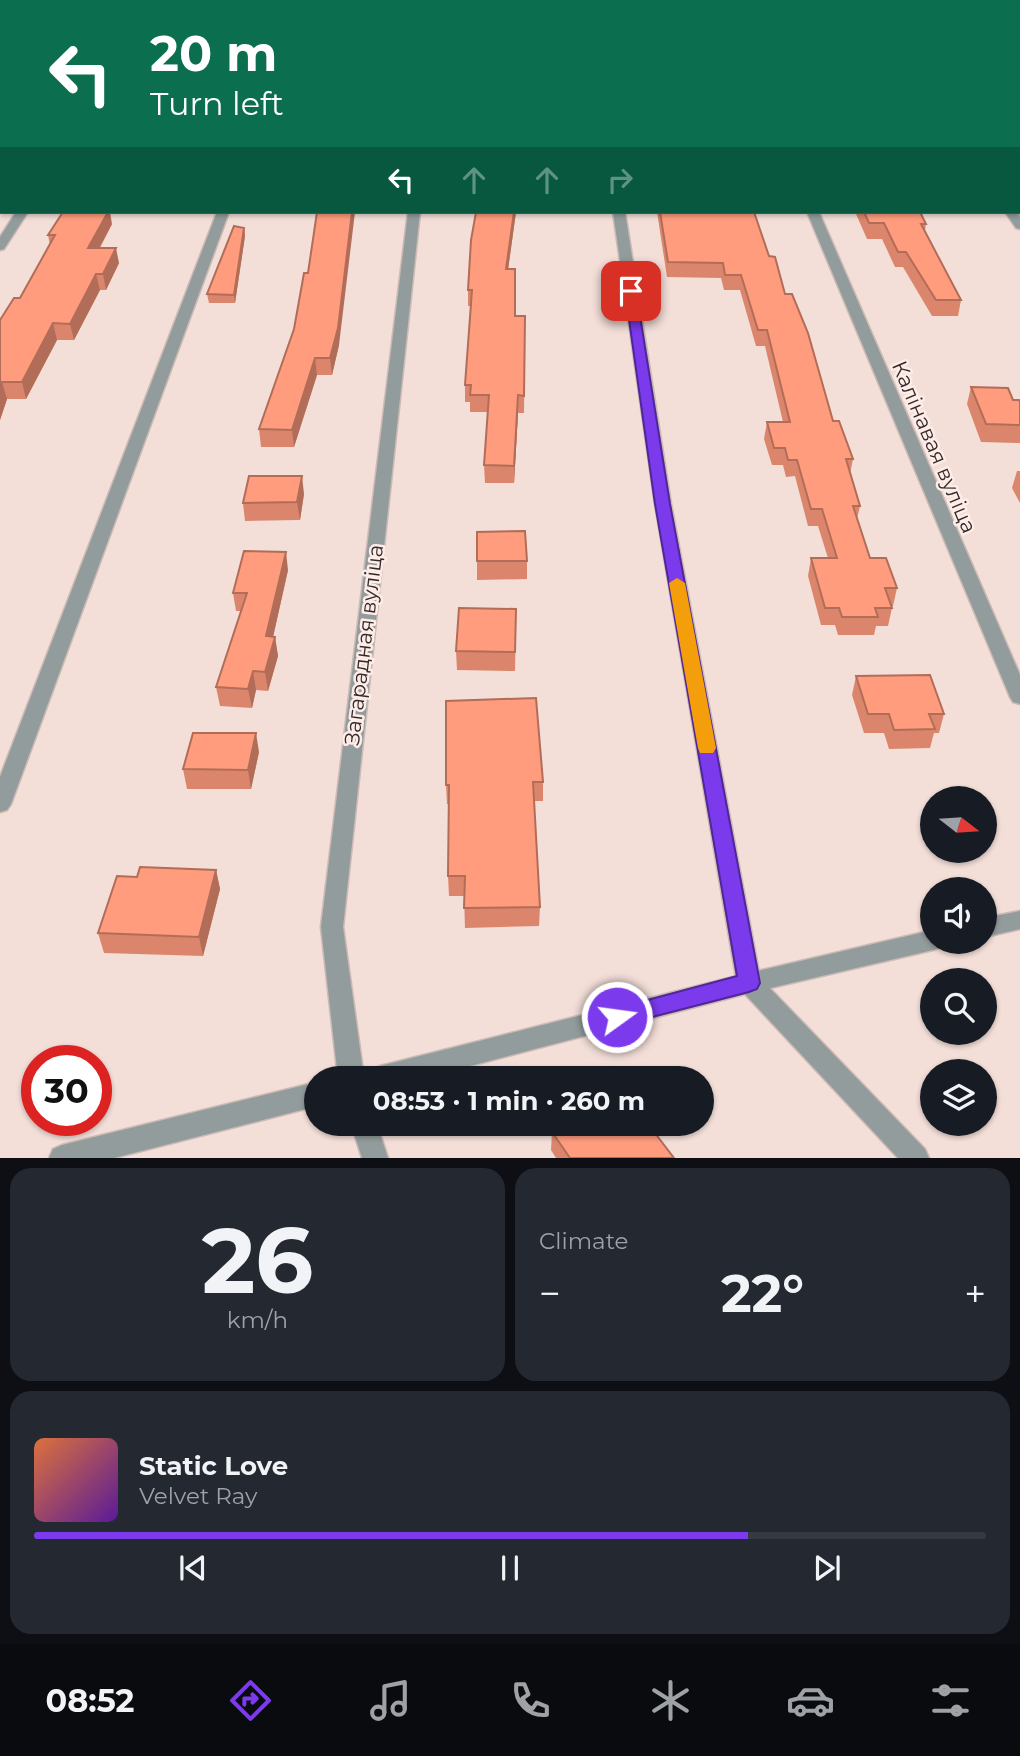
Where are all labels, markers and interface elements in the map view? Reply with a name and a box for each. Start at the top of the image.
text: 20 m [150,24,277,83]
icon: left [35,28,126,119]
text: Turn left [150,84,284,123]
icon: left [382,161,420,199]
icon: ahead [455,161,493,199]
icon: ahead [528,161,566,199]
icon: right [601,161,639,199]
pin [601,261,661,321]
icon: arrive [612,272,650,310]
street label: Калінавая вуліца [887,357,982,537]
street label: Загарадная вуліца [339,543,388,747]
north arrow [920,786,998,863]
map controls [920,786,997,1136]
button: sound [920,877,997,954]
button: search [920,968,997,1045]
position arrow [580,980,654,1054]
speed limit sign: 30 [21,1045,112,1136]
button: layers [920,1059,997,1136]
text: 08:53 · 1 min · 260 m [373,1085,645,1117]
text: 26 [202,1205,313,1316]
text: Climate [539,1227,628,1255]
text: 22° [721,1262,804,1325]
text: − [539,1270,561,1317]
text: + [964,1270,986,1317]
text: km/h [227,1306,288,1334]
text: Static Love [139,1450,288,1482]
text: Velvet Ray [139,1482,257,1510]
icon: previous [174,1549,212,1587]
icon: pause [491,1549,529,1587]
icon: next [808,1549,846,1587]
icon: directions [226,1676,275,1725]
icon: music [366,1676,415,1725]
icon: phone [506,1676,555,1725]
icon: climate [646,1676,695,1725]
icon: car [786,1676,835,1725]
icon: filters [926,1676,975,1725]
text: 08:52 [46,1681,135,1720]

